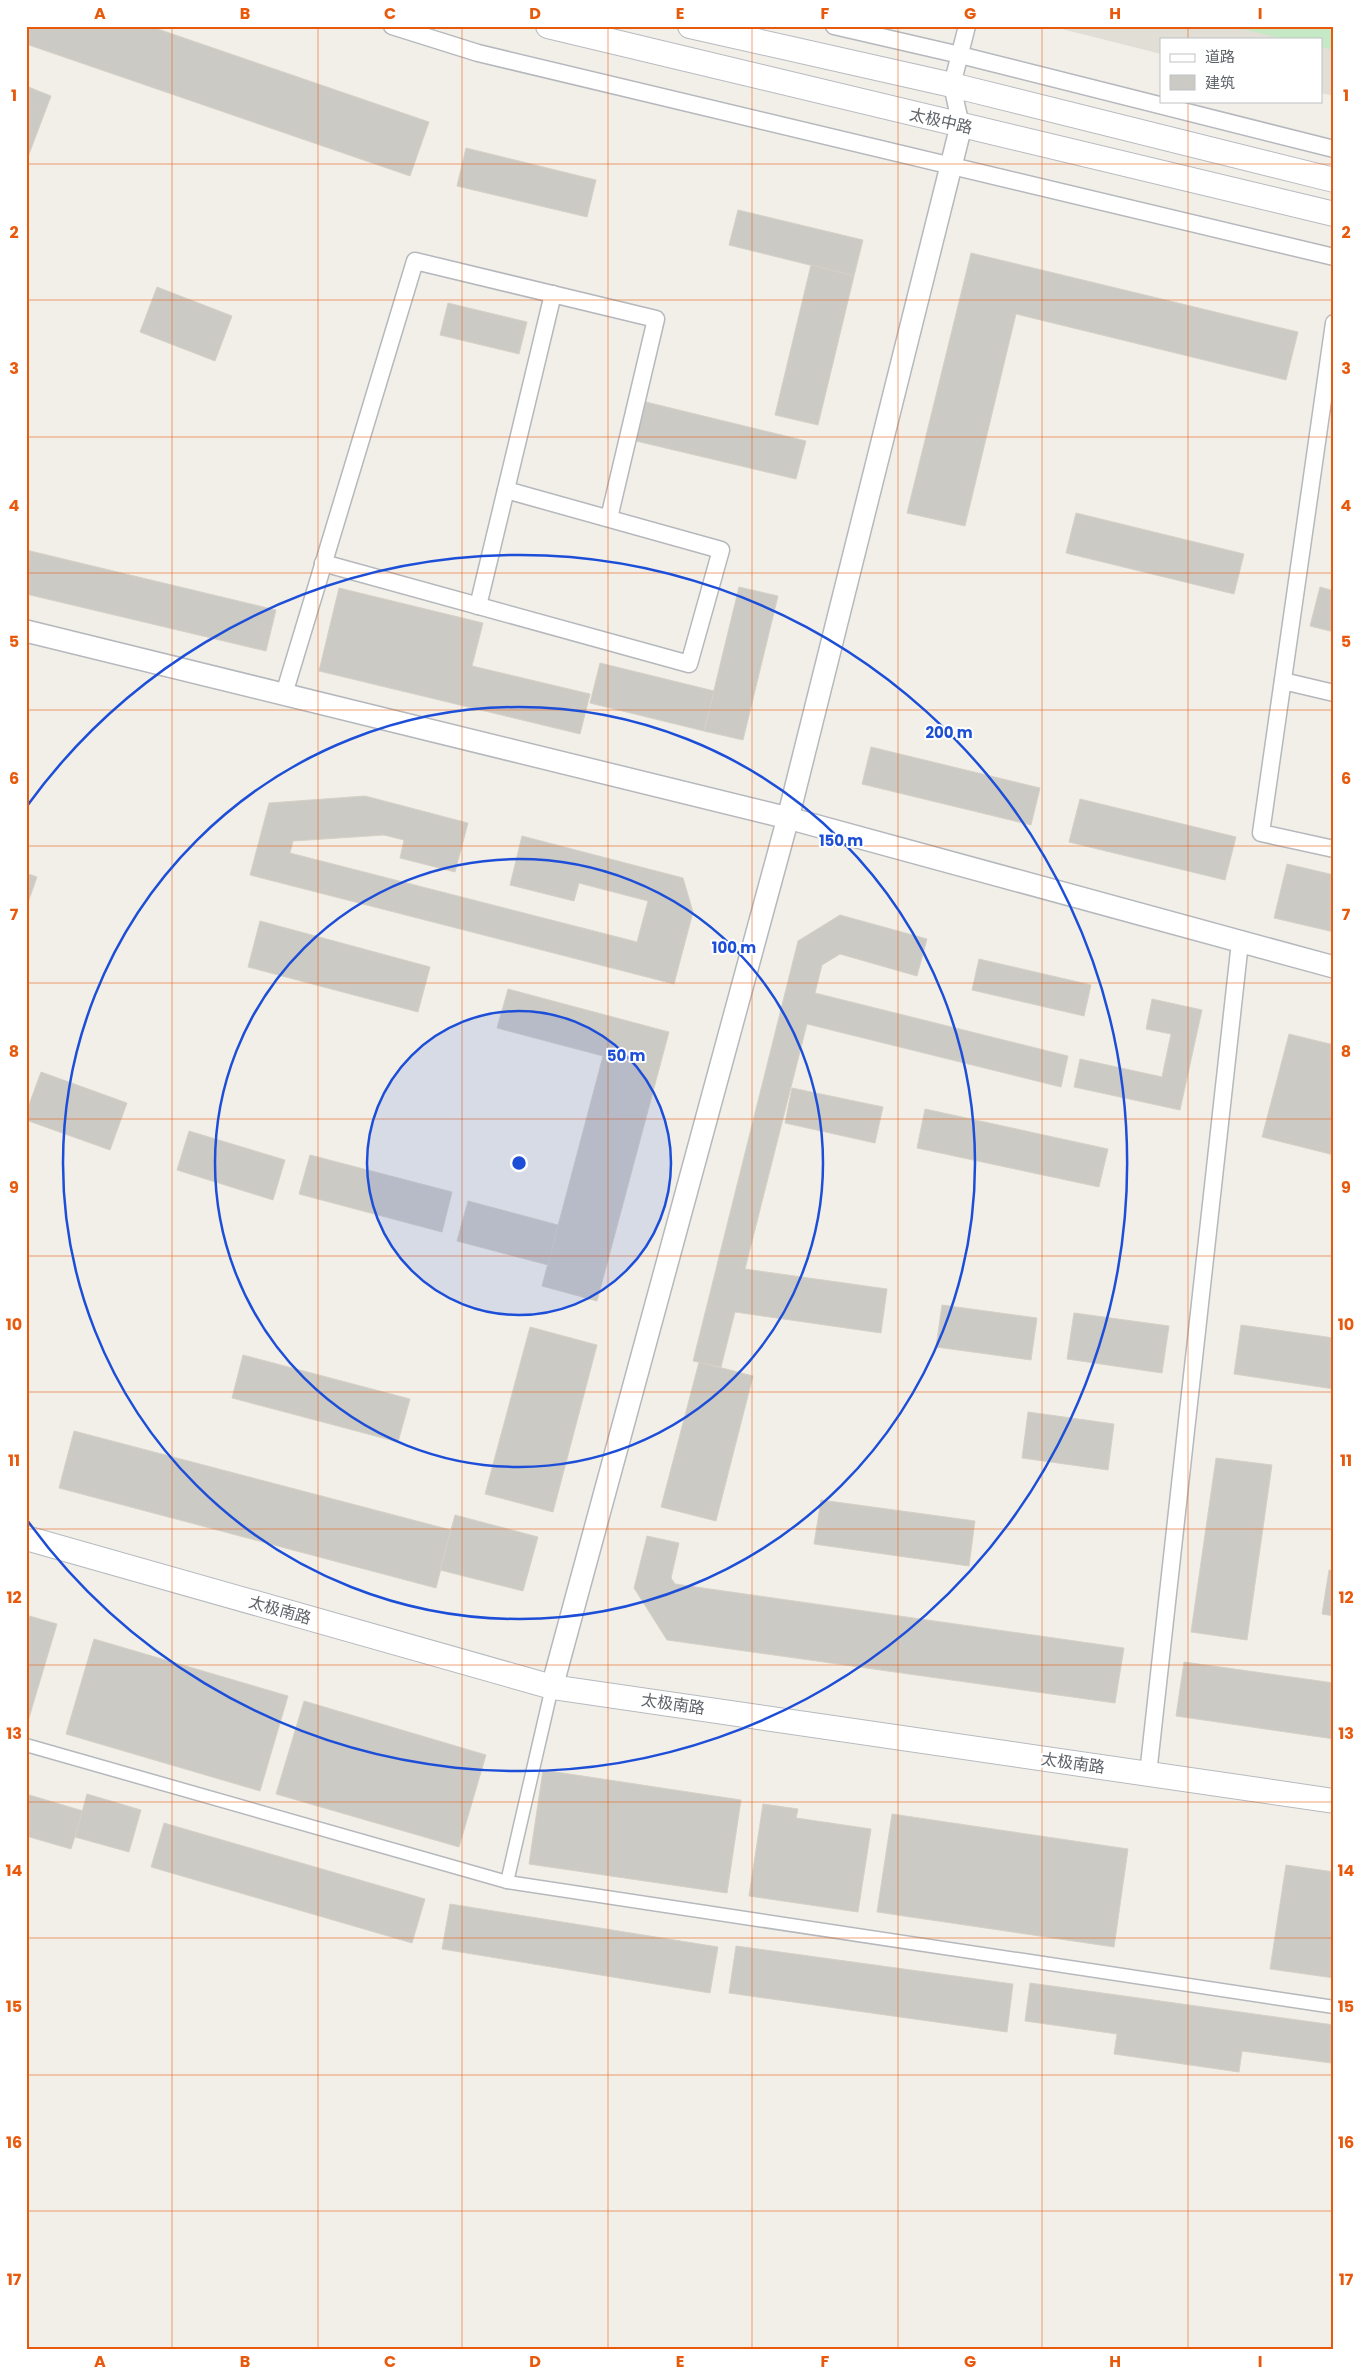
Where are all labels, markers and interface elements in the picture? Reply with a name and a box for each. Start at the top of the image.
text: A [94,2,106,25]
text: B [240,2,250,25]
text: C [384,2,396,25]
text: D [529,2,541,25]
text: E [676,2,684,25]
text: F [821,2,830,25]
text: G [964,2,976,25]
text: H [1109,2,1121,25]
text: I [1258,2,1262,25]
legend [1160,38,1322,102]
text: 道路 [1205,46,1235,67]
text: 建筑 [1205,72,1235,93]
text: 1 [11,84,17,107]
text: 1 [1343,84,1349,107]
street label: 太极中路 [907,103,975,139]
text: 2 [9,221,19,244]
text: 2 [1341,221,1351,244]
text: 3 [9,357,19,380]
text: 3 [1341,357,1351,380]
text: 4 [9,494,20,517]
text: 4 [1341,494,1352,517]
text: 5 [9,630,19,653]
text: 5 [1341,630,1351,653]
text: 200 m [925,722,973,743]
text: 6 [9,767,19,790]
text: 6 [1341,767,1351,790]
text: 150 m [819,830,863,851]
text: 7 [10,903,19,926]
text: 7 [1342,903,1351,926]
text: 100 m [712,937,756,958]
text: 8 [9,1040,19,1063]
text: 8 [1341,1040,1351,1063]
text: 50 m [607,1045,645,1066]
centre of rings [510,1154,528,1172]
text: 9 [9,1176,19,1199]
text: 9 [1341,1176,1351,1199]
text: 10 [6,1313,22,1336]
text: 10 [1338,1313,1354,1336]
text: 11 [8,1449,20,1472]
text: 11 [1340,1449,1352,1472]
text: 12 [6,1586,22,1609]
text: 12 [1338,1586,1354,1609]
street label: 太极南路 [246,1590,314,1630]
street label: 太极南路 [640,1688,706,1720]
text: 13 [6,1722,22,1745]
text: 13 [1338,1722,1354,1745]
street label: 太极南路 [1040,1747,1106,1779]
text: 14 [6,1859,23,1882]
text: 14 [1338,1859,1355,1882]
text: 15 [6,1995,22,2018]
text: 15 [1338,1995,1354,2018]
text: 16 [6,2131,22,2154]
text: 16 [1338,2131,1354,2154]
text: 17 [7,2268,22,2291]
text: 17 [1339,2268,1354,2291]
text: A [94,2350,106,2373]
text: B [240,2350,250,2373]
text: C [384,2350,396,2373]
text: D [529,2350,541,2373]
text: E [676,2350,684,2373]
text: F [821,2350,830,2373]
text: G [964,2350,976,2373]
text: H [1109,2350,1121,2373]
text: I [1258,2350,1262,2373]

